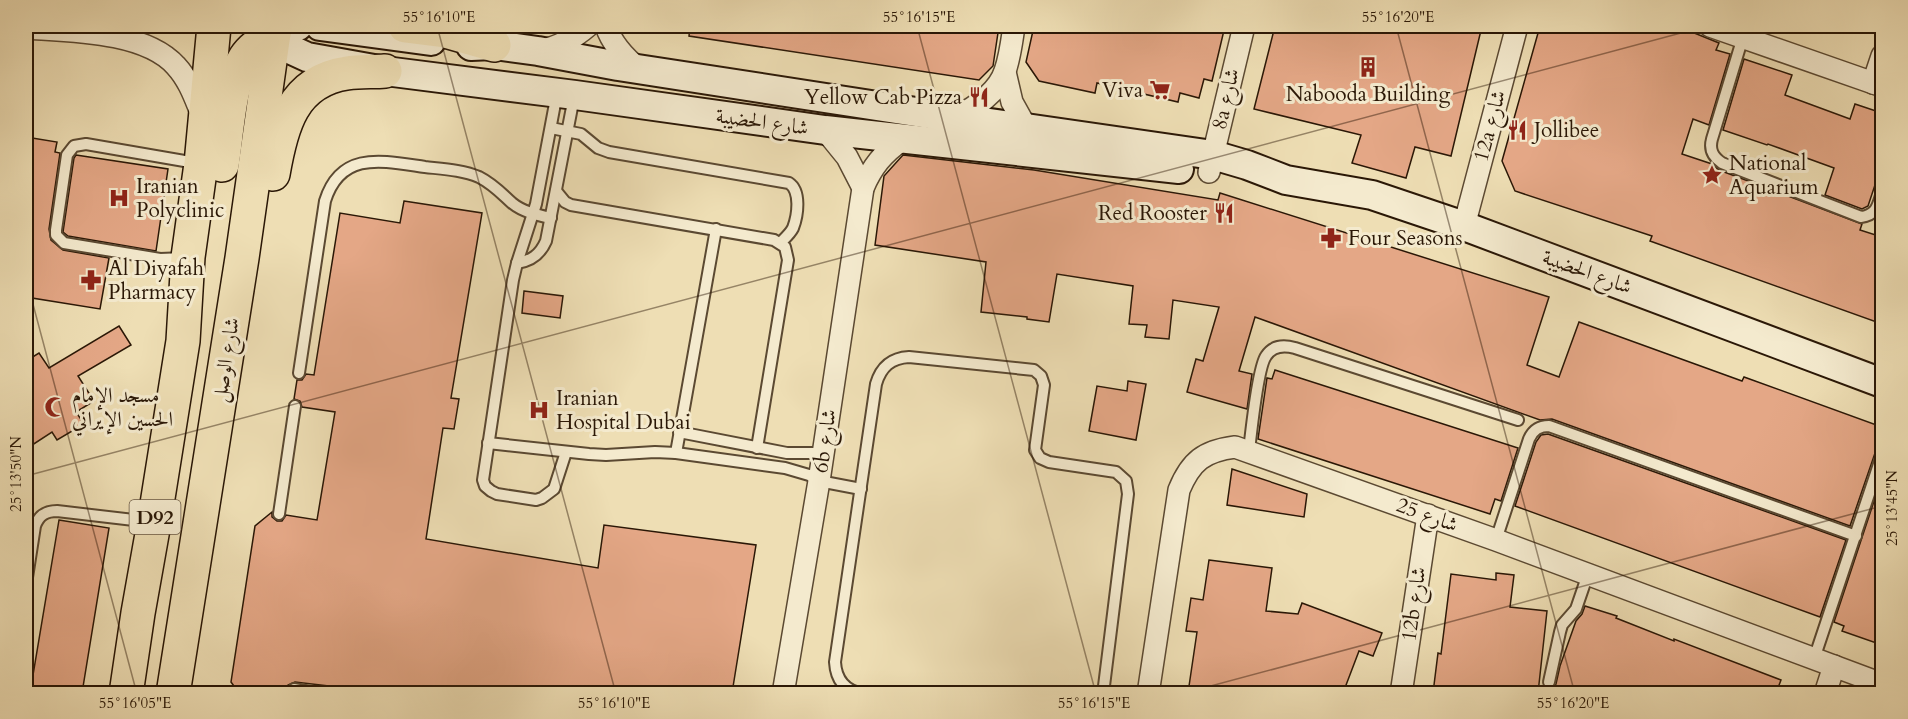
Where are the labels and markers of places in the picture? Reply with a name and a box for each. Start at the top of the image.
building icon: Nabooda Building [1356,55,1380,79]
place label: Viva [1102,76,1143,105]
supermarket icon: Viva [1148,78,1172,102]
place label: Nabooda Building [1286,80,1451,109]
place label: Yellow Cab Pizza [804,83,962,112]
restaurant icon: Yellow Cab Pizza [967,85,991,109]
place label: Jollibee [1531,116,1599,145]
restaurant icon: Jollibee [1505,118,1529,142]
place label: National Aquarium [1729,149,1819,202]
place icon: National Aquarium [1700,163,1724,187]
place label: Iranian Polyclinic [136,172,224,225]
hospital icon: Iranian Polyclinic [107,186,131,210]
place label: Red Rooster [1098,199,1207,228]
restaurant icon: Red Rooster [1212,201,1236,225]
place label: Four Seasons [1348,224,1463,253]
pharmacy icon: Four Seasons [1319,226,1343,250]
place label: Al Diyafah Pharmacy [108,254,205,307]
pharmacy icon: Al Diyafah Pharmacy [79,268,103,292]
place label: مسجد الإمام الحسين الإيراني [72,381,173,436]
place label: Iranian Hospital Dubai [556,384,691,437]
mosque icon: مسجد الإمام الحسين الإيراني [43,395,67,419]
hospital icon: Iranian Hospital Dubai [527,398,551,422]

